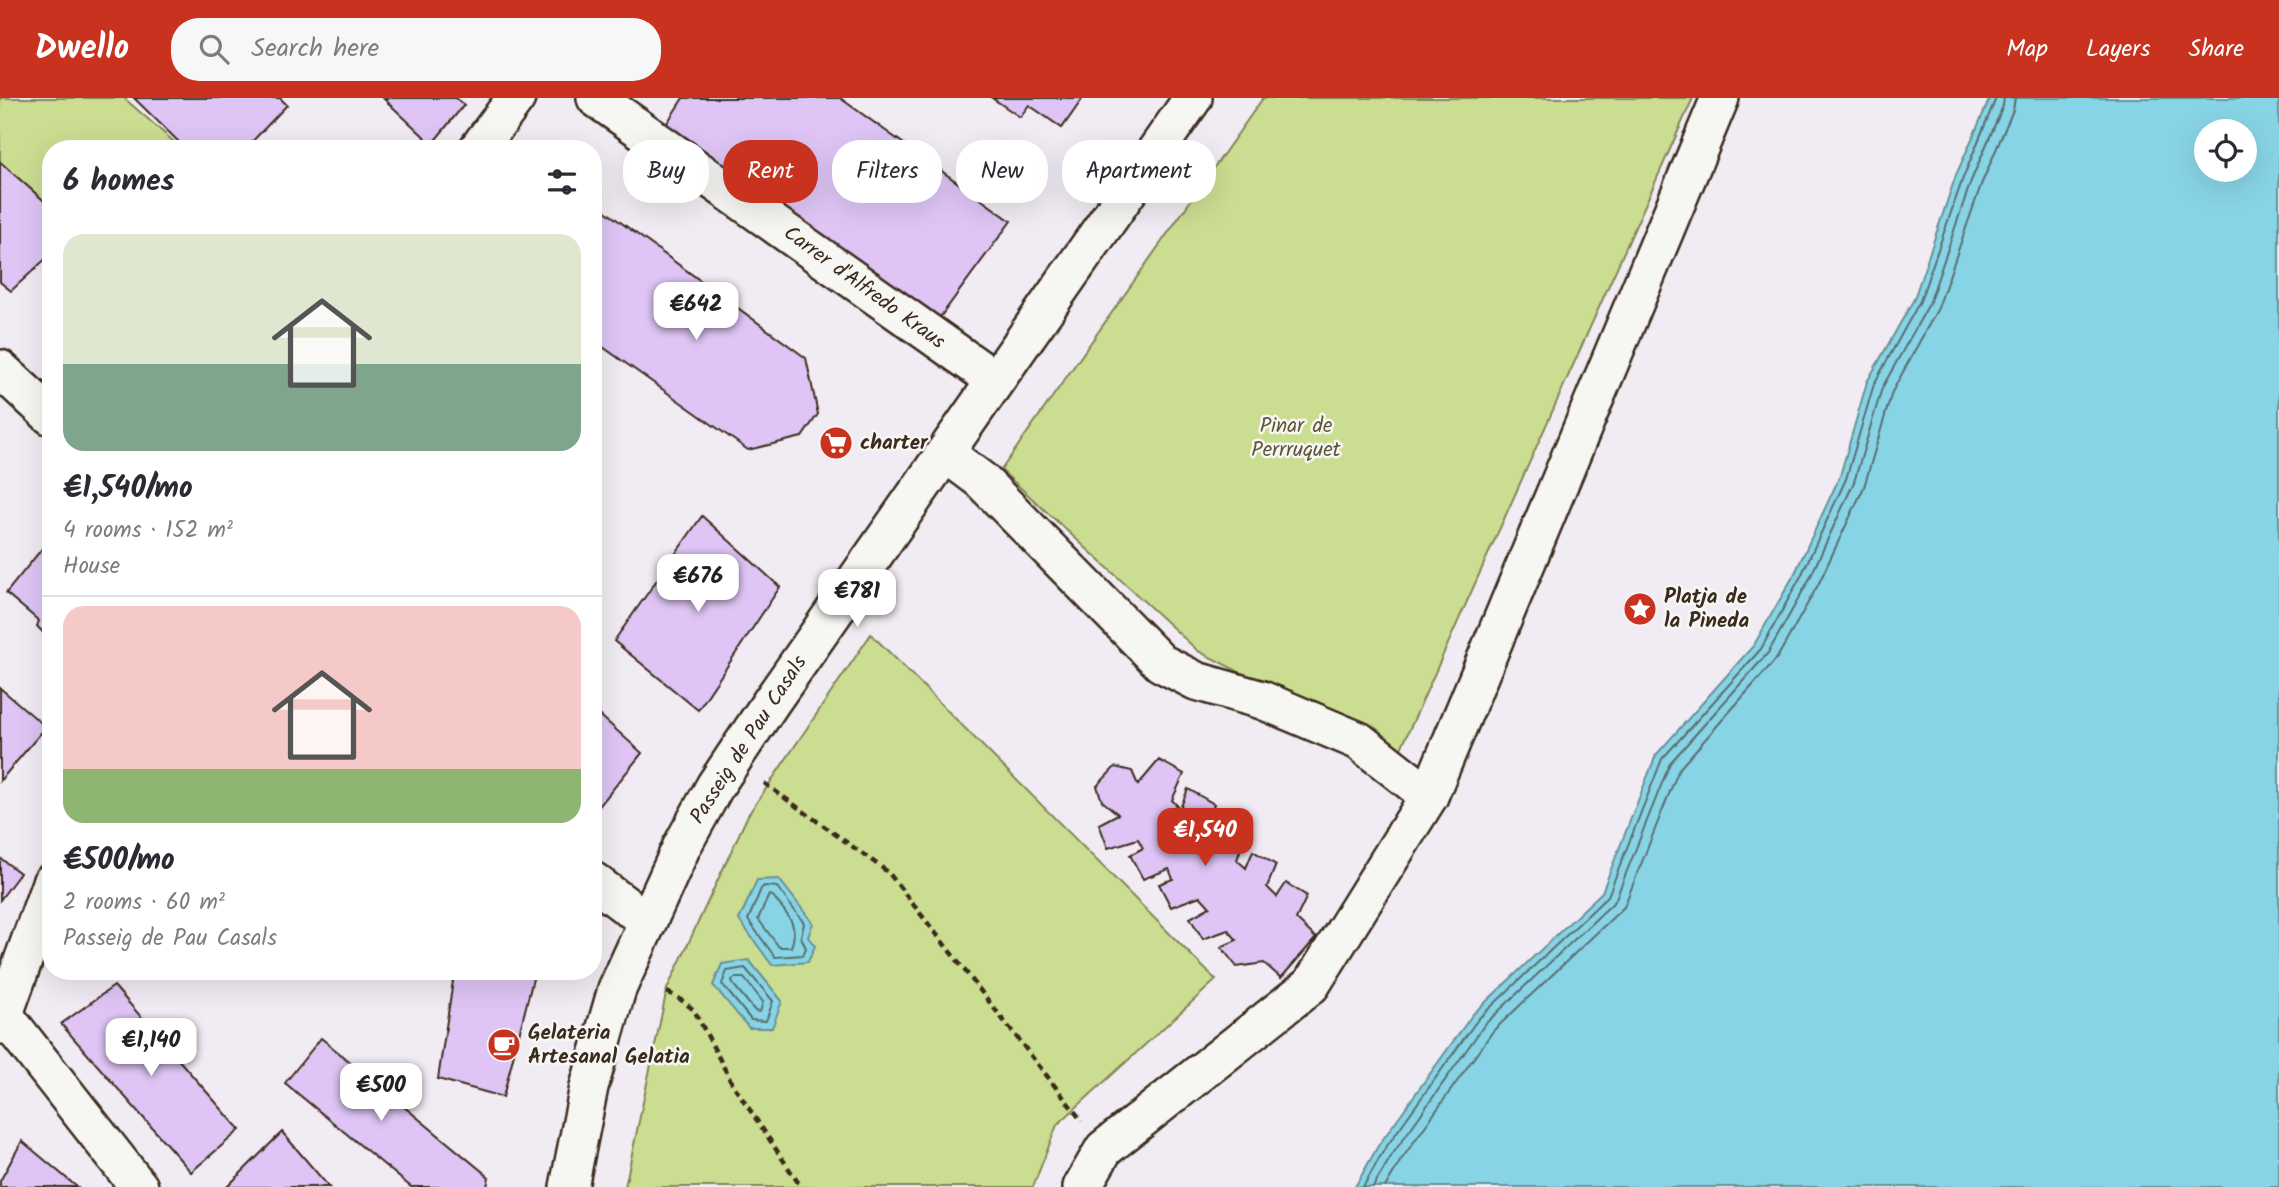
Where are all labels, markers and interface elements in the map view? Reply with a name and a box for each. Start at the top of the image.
search box [171,18,661,81]
text: Dwello [35,23,129,76]
text: Search here [251,28,379,70]
icon: search [195,30,233,68]
text: Map [2006,30,2048,69]
text: Layers [2086,30,2150,69]
text: Share [2188,30,2244,69]
map controls [2194,119,2257,182]
button: locate [2194,119,2257,182]
chip: Buy [623,140,709,203]
chip: Rent [723,140,818,203]
chip: Filters [832,140,942,203]
chip: New [956,140,1048,203]
chip: Apartment [1062,140,1216,203]
text: 6 homes [63,158,175,206]
icon: filters [543,163,581,201]
street label: Carrer d'Alfredo Kraus [776,218,952,358]
icon: home [259,280,385,406]
pin: €642 [655,282,737,342]
text: €642 [670,287,723,323]
park label: Pinar de Perrruquet [1251,410,1342,467]
supermarket icon: charter [817,424,855,462]
place label: charter [860,427,929,460]
text: €1,540/mo [63,465,193,513]
text: 4 rooms · 152 m² [63,513,233,549]
text: House [63,549,120,585]
pin: €676 [657,554,739,614]
text: €676 [673,559,723,595]
pin: €781 [816,570,898,629]
text: €781 [834,574,880,610]
place label: Platja de la Pineda [1664,581,1750,638]
place icon: Platja de la Pineda [1621,590,1659,628]
street label: Passeig de Pau Casals [682,649,816,831]
icon: home [259,652,385,778]
pin: €1,540 [1148,808,1262,868]
text: €1,540 [1173,813,1237,849]
text: €500/mo [63,837,175,885]
text: 2 rooms · 60 m² [63,885,225,921]
text: Passeig de Pau Casals [63,921,277,957]
place label: Gelateria Artesanal Gelatia [528,1017,690,1074]
pin: €1,140 [94,1018,208,1078]
text: €1,140 [122,1023,180,1059]
cafe icon: Gelateria Artesanal Gelatia [485,1026,523,1064]
pin: €500 [340,1063,422,1123]
text: €500 [356,1068,406,1104]

